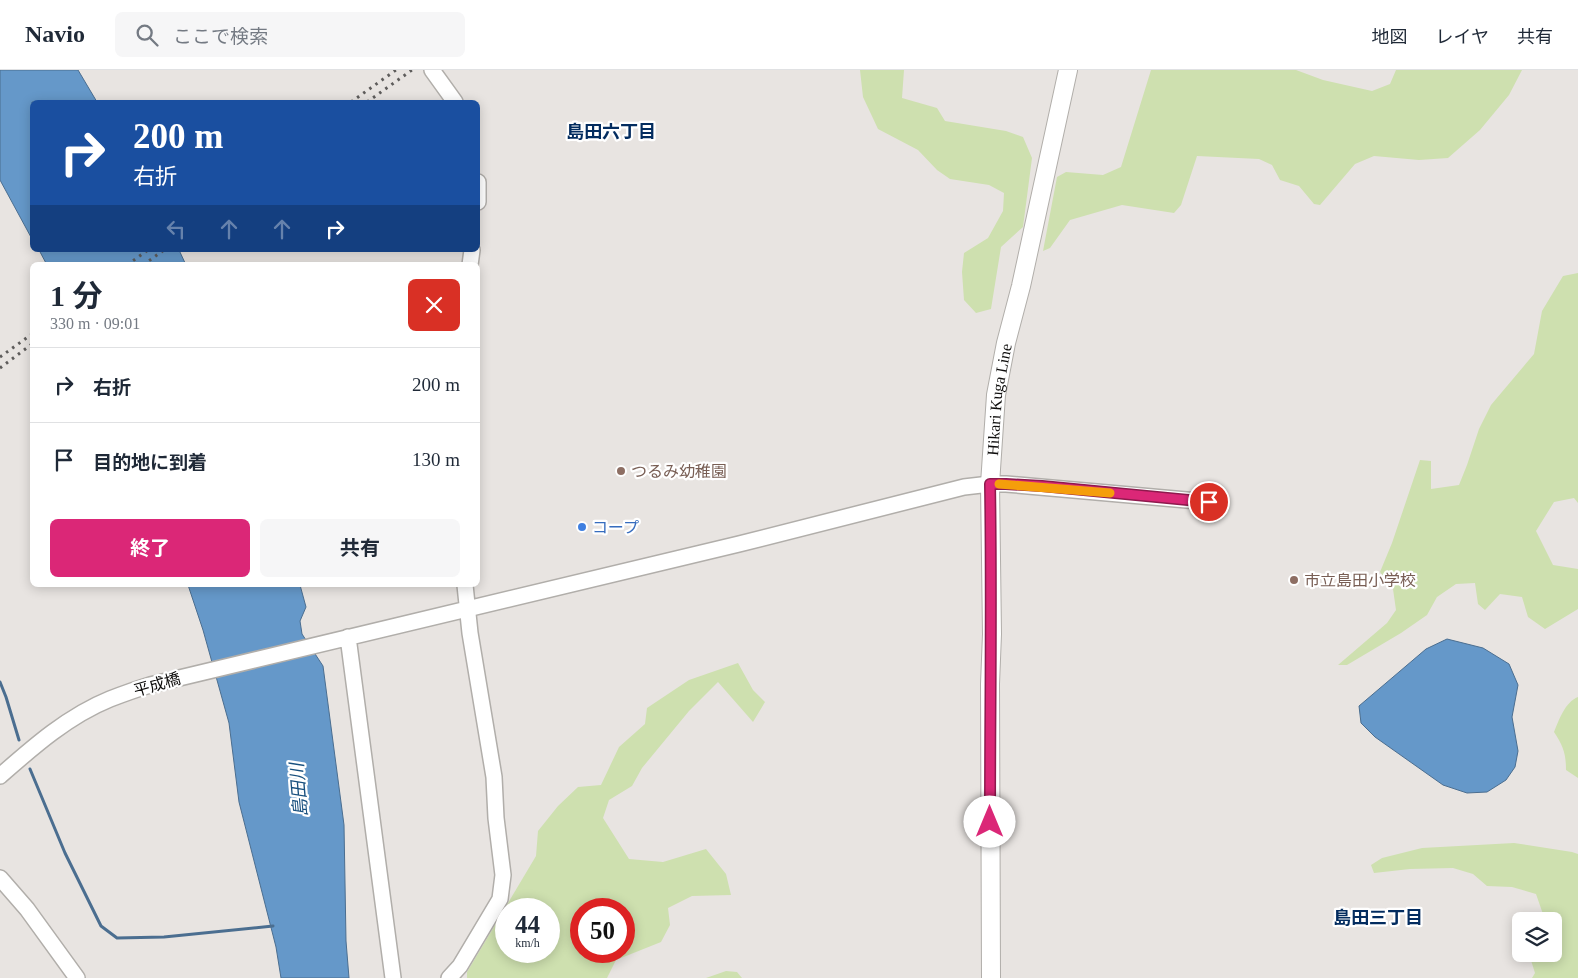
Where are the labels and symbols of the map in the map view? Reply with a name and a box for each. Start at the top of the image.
district label: 島田六丁目 [566,122,656,142]
street label: Hikari Kuga Line [984,342,1015,456]
place label: つるみ幼稚園 [631,463,727,480]
marker: つるみ幼稚園 [615,465,627,477]
pin [1188,481,1230,523]
place label: コープ [592,519,639,536]
marker: コープ [576,521,588,533]
place label: 市立島田小学校 [1304,572,1416,589]
marker: 市立島田小学校 [1288,574,1300,586]
street label: 平成橋 [132,670,183,699]
water label: 島田川 [287,760,311,818]
position arrow [963,795,1015,847]
speed limit sign: 50 [570,898,635,963]
district label: 島田三丁目 [1333,908,1423,928]

